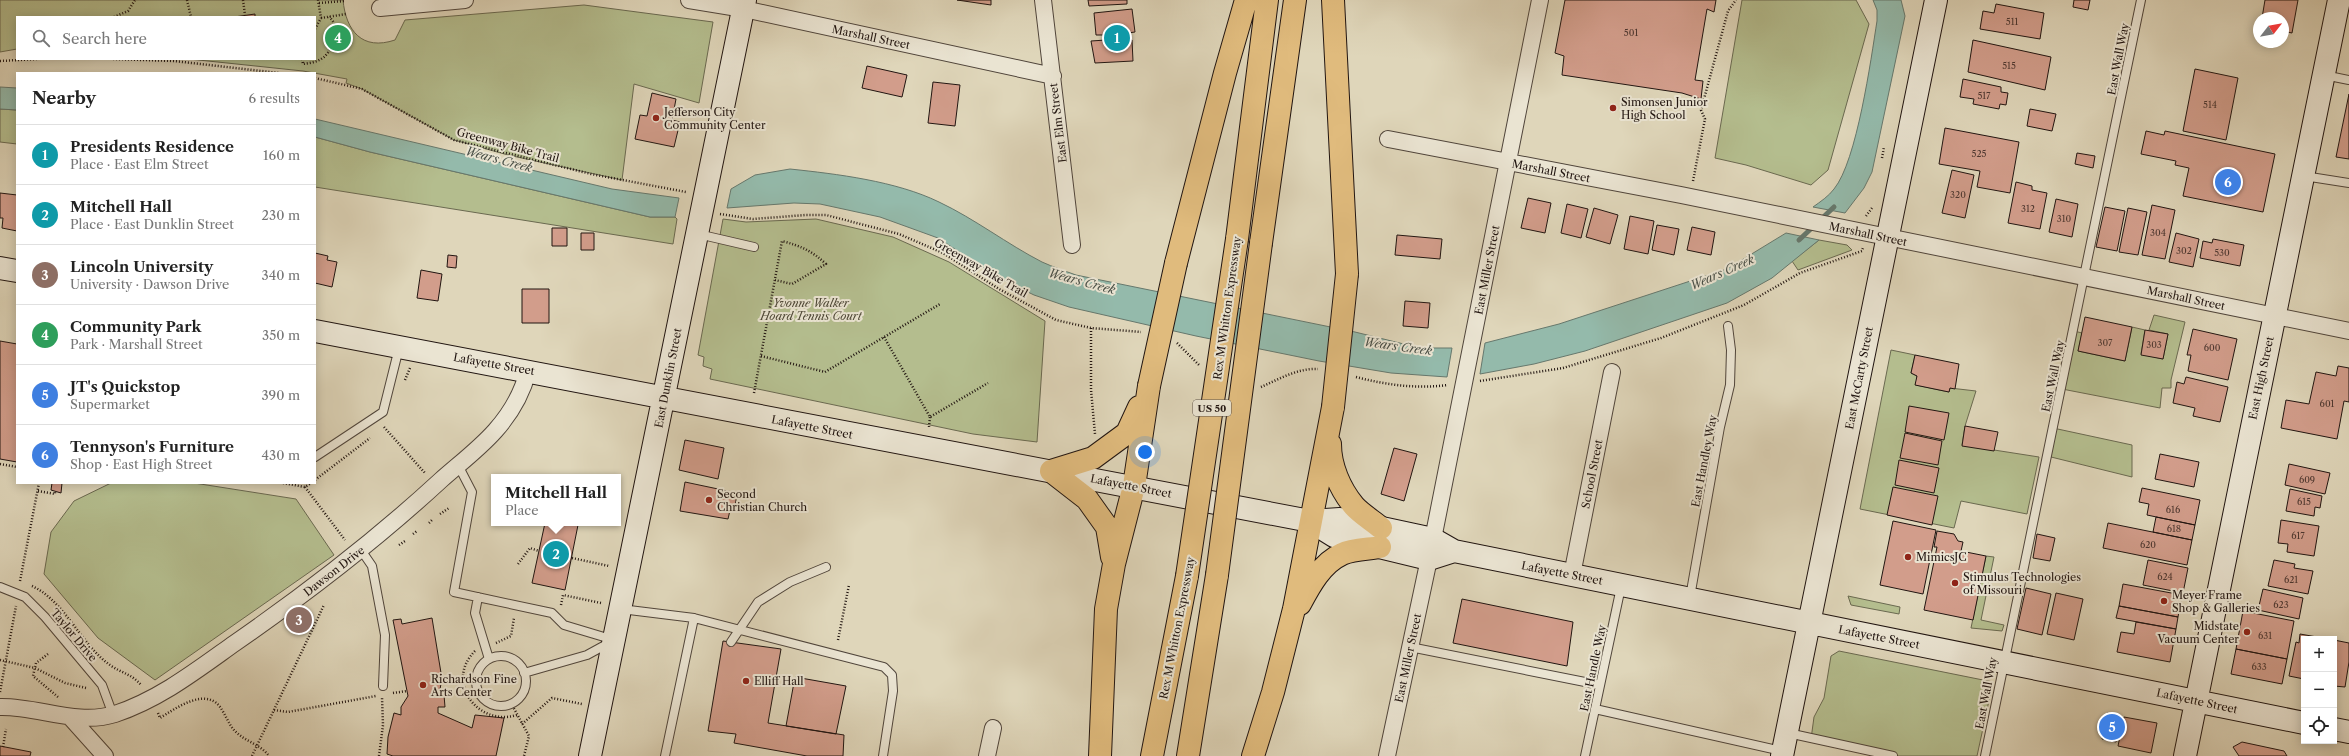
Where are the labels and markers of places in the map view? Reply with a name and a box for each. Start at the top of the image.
pin: 4 [325,23,351,53]
pin: 1 [1104,23,1130,53]
place label: Simonsen Junior High School [1621,95,1708,122]
marker: Simonsen Junior High School [1608,103,1618,113]
place label: Jefferson City Community Center [662,105,766,132]
marker: Jefferson City Community Center [651,113,661,123]
pin: 6 [2215,167,2241,197]
place label: Second Christian Church [717,487,807,514]
marker: Second Christian Church [704,495,714,505]
pin: 2 [543,539,569,569]
place label: MimicsJC [1916,550,1967,564]
marker: MimicsJC [1903,552,1913,562]
place label: Stimulus Technologies of Missouri [1963,570,2081,597]
marker: Stimulus Technologies of Missouri [1950,578,1960,588]
place label: Meyer Frame Shop & Galleries [2172,588,2260,615]
marker: Meyer Frame Shop & Galleries [2159,596,2169,606]
pin: 3 [286,605,312,635]
place label: Midstate Vacuum Center [2157,619,2239,646]
marker: Midstate Vacuum Center [2242,627,2252,637]
place label: Richardson Fine Arts Center [430,672,517,699]
place label: Elliff Hall [754,674,804,688]
marker: Elliff Hall [741,676,751,686]
marker: Richardson Fine Arts Center [418,680,428,690]
pin: 5 [2099,712,2125,742]

